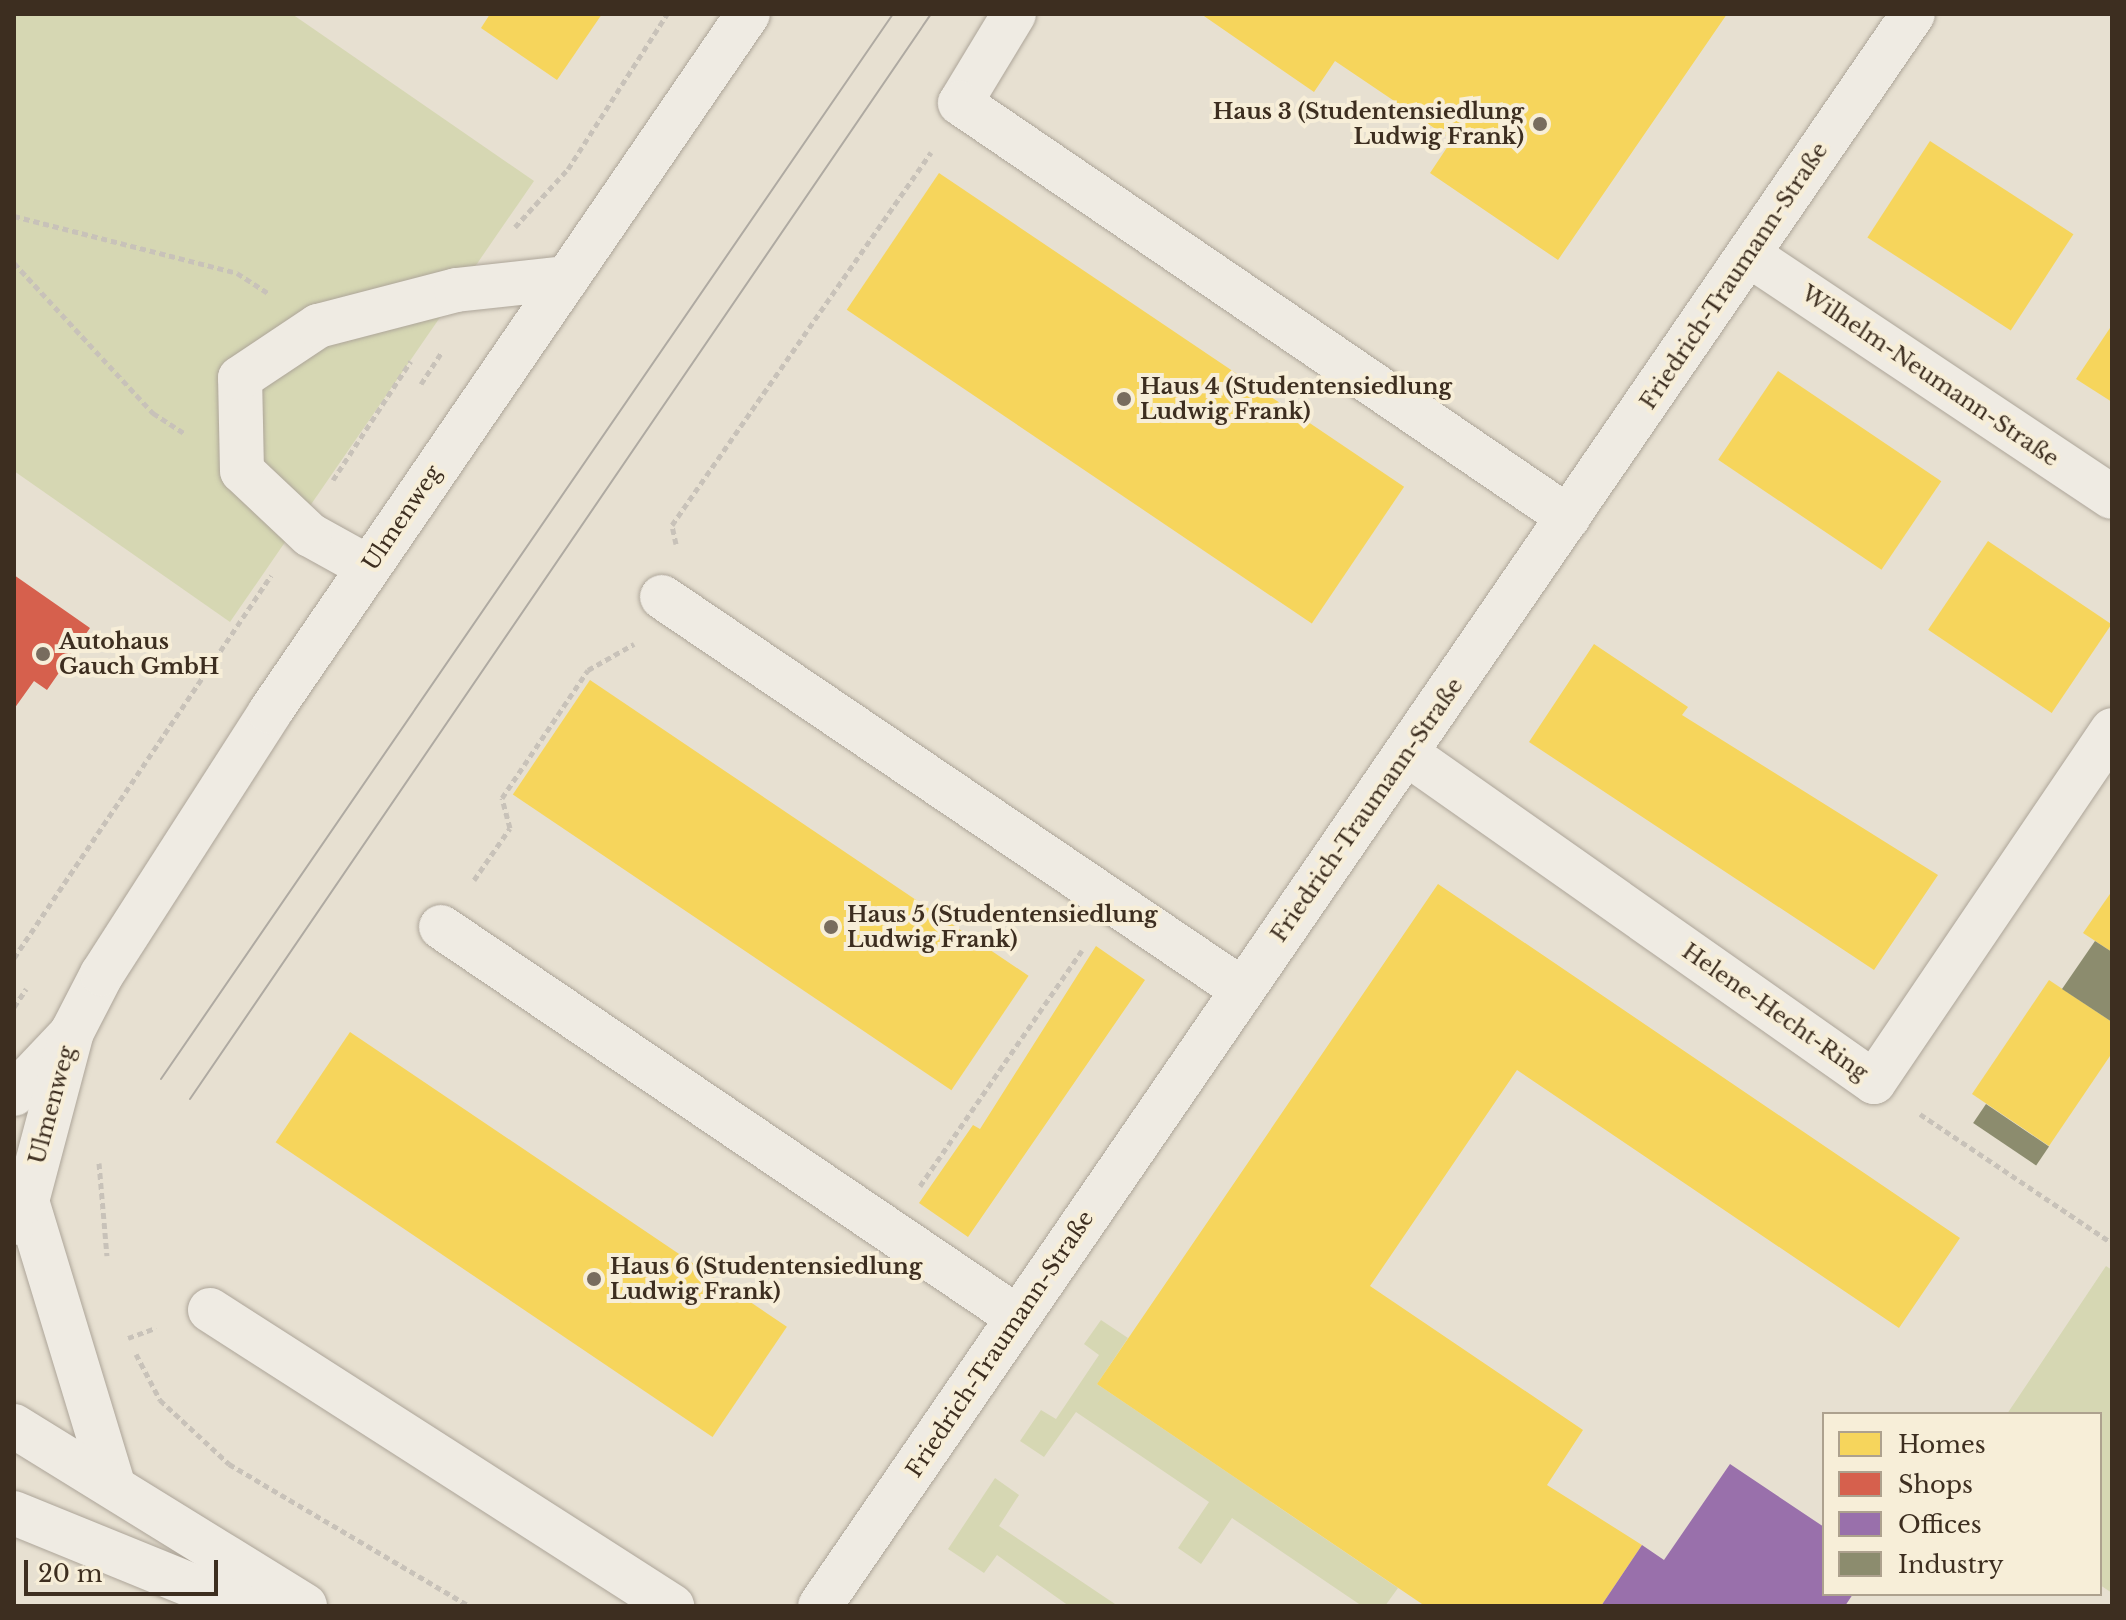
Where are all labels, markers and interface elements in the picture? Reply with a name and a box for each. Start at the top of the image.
place label: Haus 3 (Studentensiedlung Ludwig Frank) [1213,98,1524,150]
marker: Haus 3 (Studentensiedlung Ludwig Frank) [1531,115,1549,133]
street label: Friedrich-Traumann-Straße [1635,138,1833,414]
street label: Wilhelm-Neumann-Straße [1796,280,2064,472]
place label: Haus 4 (Studentensiedlung Ludwig Frank) [1140,373,1452,424]
marker: Haus 4 (Studentensiedlung Ludwig Frank) [1115,390,1133,408]
street label: Ulmenweg [357,460,447,576]
place label: Autohaus Gauch GmbH [59,628,219,680]
marker: Autohaus Gauch GmbH [34,645,52,663]
street label: Friedrich-Traumann-Straße [1266,673,1468,947]
place label: Haus 5 (Studentensiedlung Ludwig Frank) [847,901,1157,952]
marker: Haus 5 (Studentensiedlung Ludwig Frank) [822,918,840,936]
street label: Helene-Hecht-Ring [1677,938,1873,1086]
street label: Ulmenweg [24,1043,80,1167]
street label: Friedrich-Traumann-Straße [901,1206,1099,1482]
place label: Haus 6 (Studentensiedlung Ludwig Frank) [610,1253,922,1304]
marker: Haus 6 (Studentensiedlung Ludwig Frank) [585,1270,603,1288]
legend [1822,1412,2102,1596]
text: Homes [1898,1430,1986,1459]
text: Shops [1898,1470,1973,1499]
text: Offices [1898,1510,1982,1539]
scale bar [28,1544,222,1594]
text: Industry [1898,1550,2004,1579]
text: 20 m [38,1559,103,1588]

